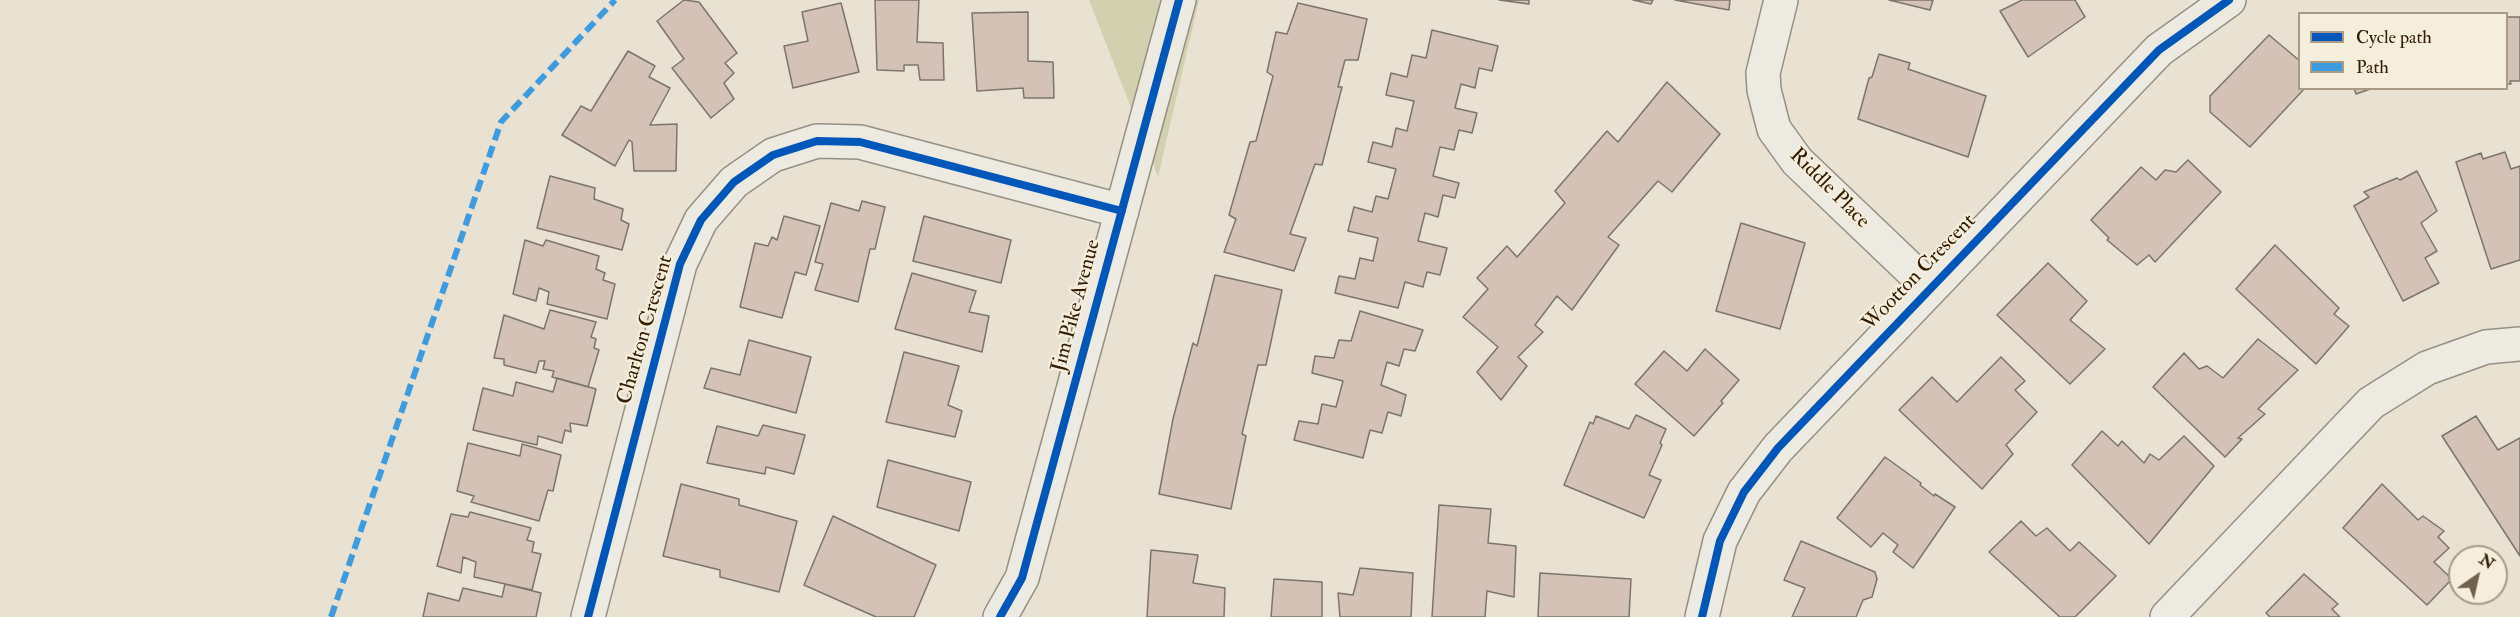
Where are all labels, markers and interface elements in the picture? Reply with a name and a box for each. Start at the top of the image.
legend [2298,12,2508,90]
text: Cycle path [2356,26,2432,49]
text: Path [2356,56,2389,79]
street label: Riddle Place [1784,144,1874,234]
street label: Wootton Crescent [1858,209,1982,337]
street label: Jim Pike Avenue [1047,237,1107,375]
street label: Charlton Crescent [613,253,679,407]
north arrow [2448,545,2508,605]
text: N [2475,549,2498,574]

